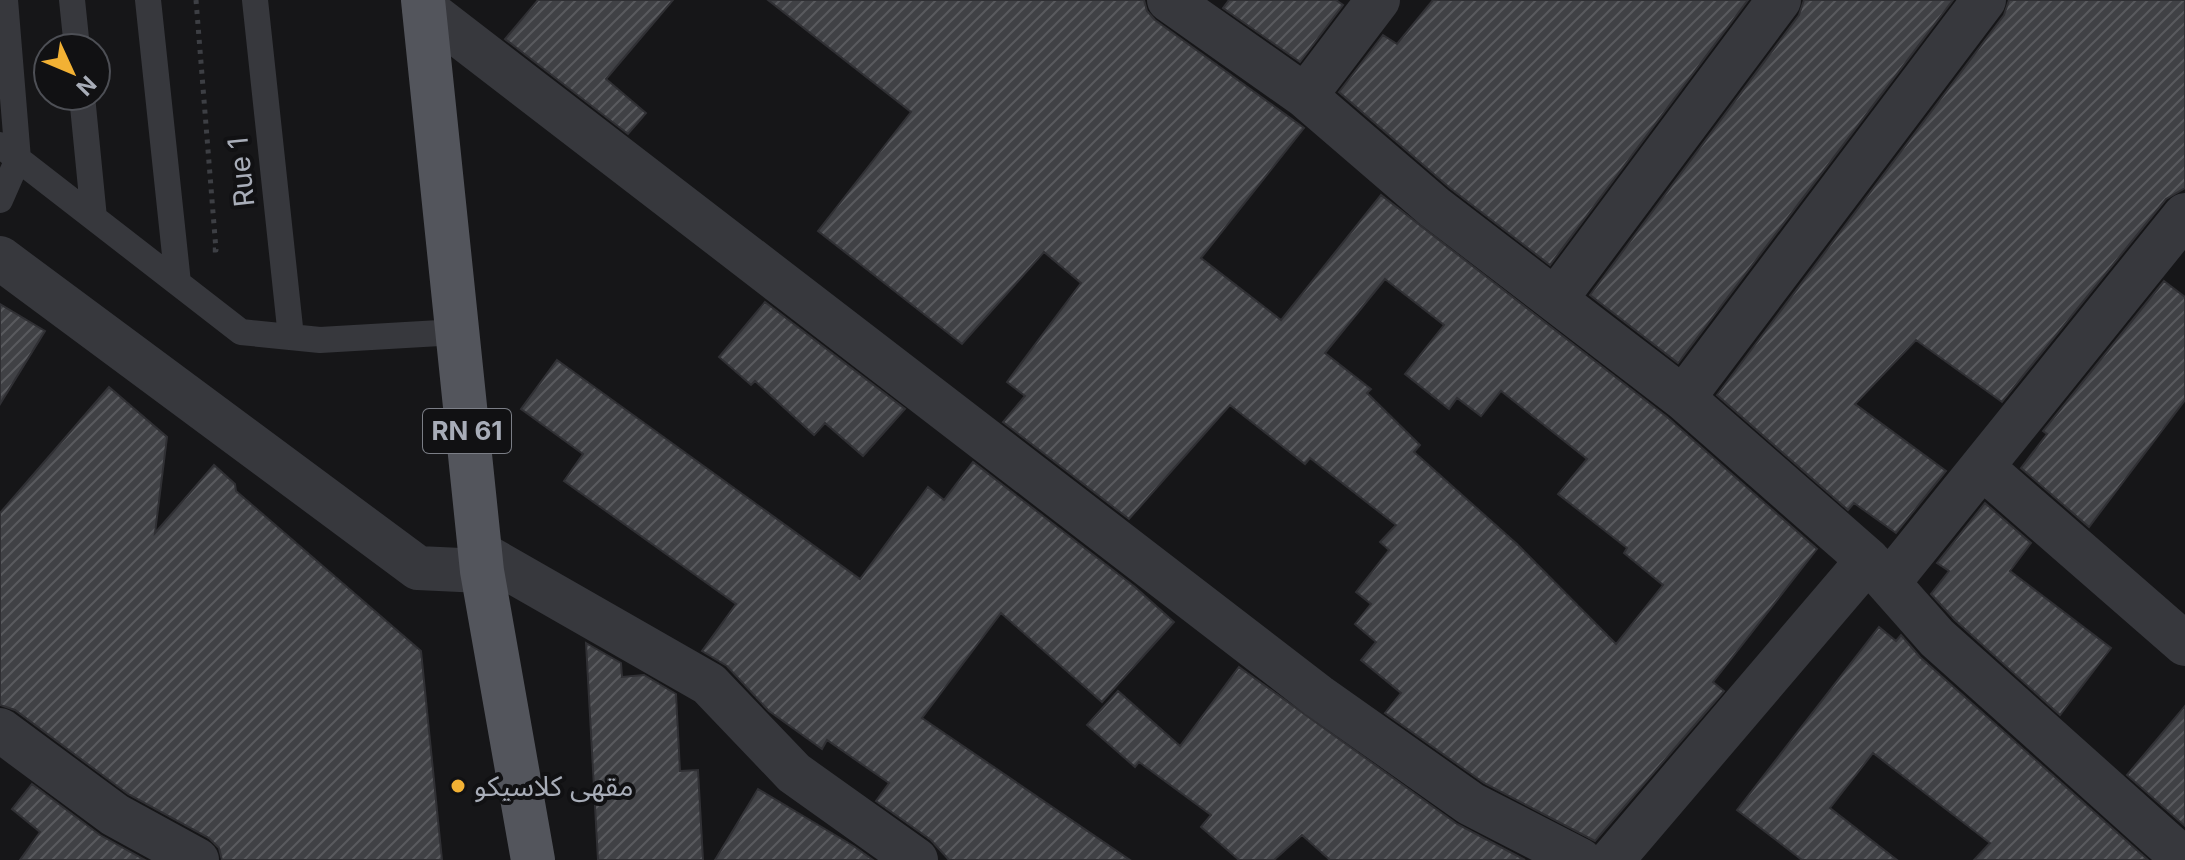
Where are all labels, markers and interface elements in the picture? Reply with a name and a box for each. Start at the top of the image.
north arrow [32,32,112,112]
text: N [71,71,102,101]
street label: Rue 1 [220,135,262,209]
road number: RN 61 [423,409,511,453]
place label: مقهى كلاسيكو [474,769,633,803]
marker: مقهى كلاسيكو [449,777,467,795]

